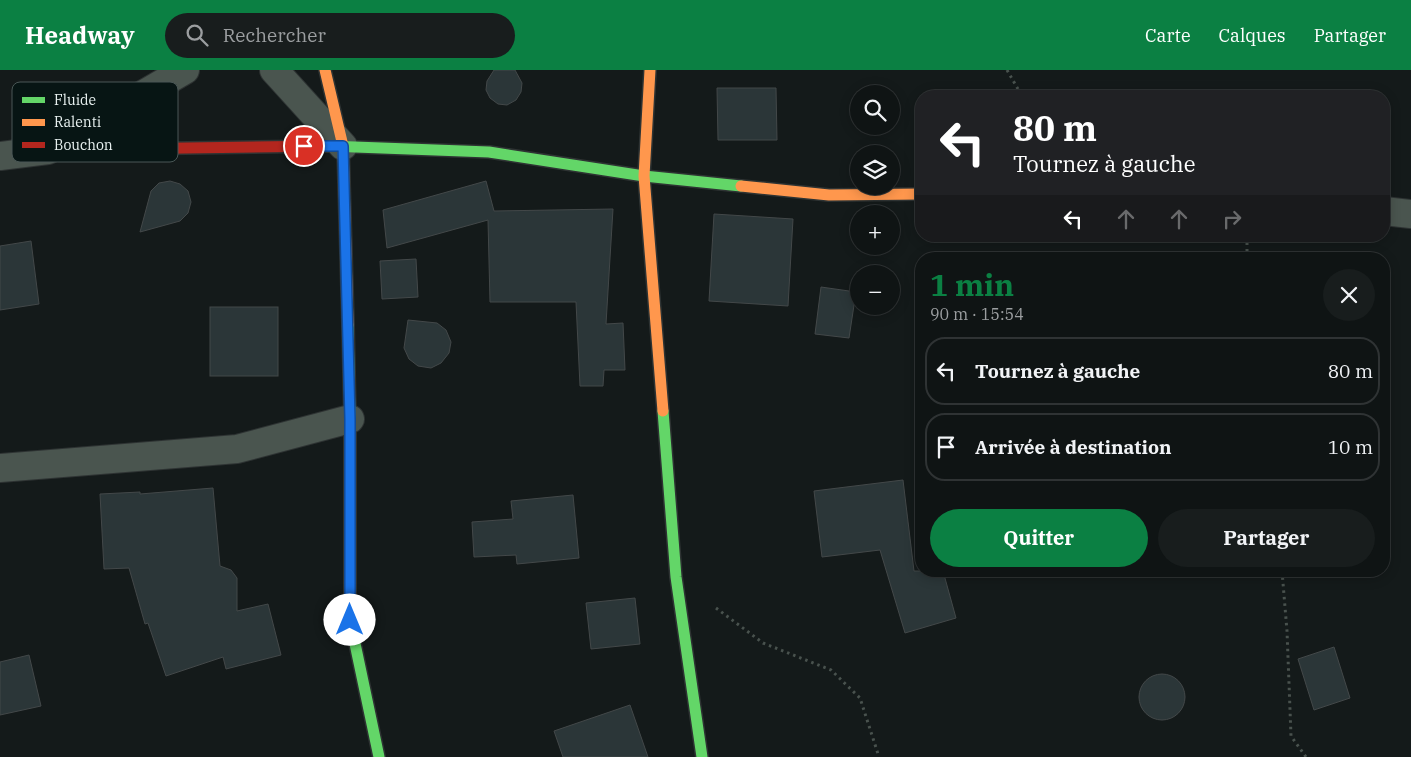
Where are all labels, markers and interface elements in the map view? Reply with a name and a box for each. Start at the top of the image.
search box [165,13,515,58]
text: Headway [25,19,135,51]
icon: search [183,21,211,49]
text: Rechercher [223,23,326,47]
text: Carte [1145,24,1191,47]
text: Calques [1219,24,1286,47]
text: Partager [1314,24,1386,47]
legend [12,82,178,162]
map controls [850,85,900,315]
button: search [850,85,900,135]
text: Fluide [54,91,96,109]
text: 80 m [1013,105,1097,151]
icon: left [930,110,995,175]
text: Ralenti [54,113,101,131]
pin [283,125,325,167]
icon: arrive [290,132,318,160]
text: Bouchon [54,136,113,154]
button: layers [850,145,900,195]
text: Tournez à gauche [1013,149,1196,178]
button: + [850,205,900,255]
icon: left [1059,205,1087,233]
icon: ahead [1112,205,1140,233]
icon: ahead [1165,205,1193,233]
icon: right [1218,205,1246,233]
button: − [850,265,900,315]
text: 1 min [930,265,1014,304]
button: close [1323,269,1375,321]
text: 90 m · 15:54 [930,304,1024,324]
icon: left [932,357,960,385]
text: Tournez à gauche [975,359,1140,383]
text: 80 m [1328,359,1373,383]
icon: arrive [932,433,960,461]
text: Arrivée à destination [975,435,1172,459]
text: 10 m [1328,435,1373,459]
button: Quitter [930,509,1148,567]
button: Partager [1158,509,1375,567]
position arrow [323,593,375,645]

